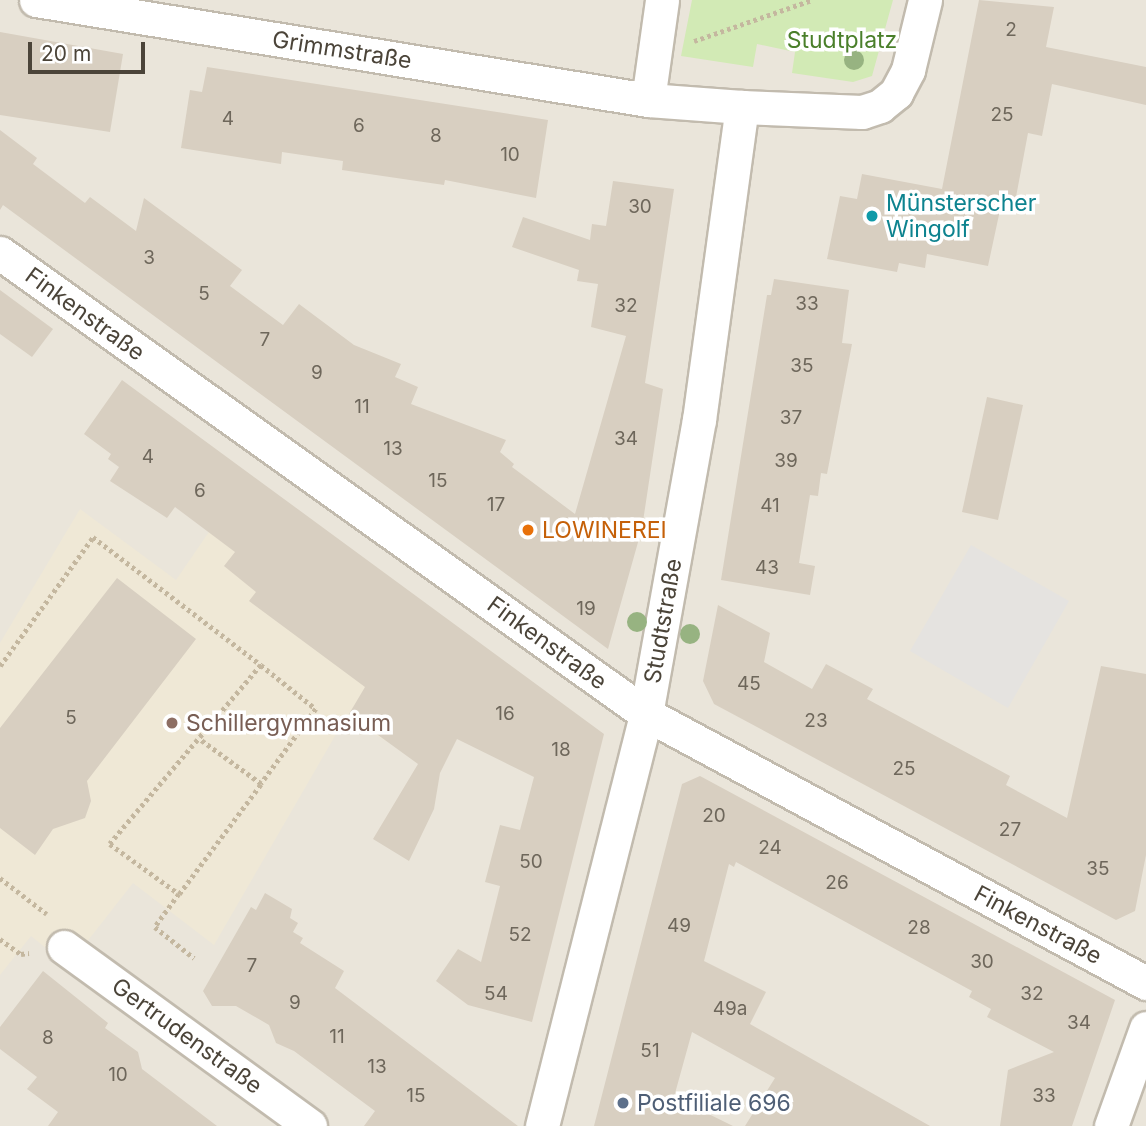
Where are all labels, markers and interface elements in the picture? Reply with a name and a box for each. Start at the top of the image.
house number: 2 [1005,19,1017,41]
street label: Grimmstraße [270,25,414,75]
park label: Studtplatz [787,26,897,54]
scale bar [32,28,149,72]
text: 20 m [41,41,91,66]
house number: 25 [990,104,1014,126]
house number: 4 [222,108,234,130]
house number: 6 [353,115,365,137]
house number: 8 [430,125,442,147]
house number: 10 [500,144,520,166]
place label: Münsterscher Wingolf [886,189,1036,243]
house number: 30 [628,196,652,218]
marker: Münsterscher Wingolf [864,208,880,224]
house number: 3 [143,247,155,269]
street label: Finkenstraße [20,261,150,367]
house number: 5 [198,283,210,305]
house number: 33 [795,293,819,315]
house number: 32 [614,295,638,317]
house number: 7 [260,329,270,351]
house number: 35 [790,355,814,377]
house number: 9 [311,362,323,384]
house number: 11 [354,396,370,418]
house number: 37 [780,407,802,429]
house number: 34 [614,428,638,450]
house number: 13 [383,438,403,460]
house number: 4 [142,446,154,468]
house number: 39 [774,450,798,472]
house number: 15 [428,470,448,492]
house number: 6 [194,480,206,502]
house number: 17 [487,494,505,516]
house number: 41 [760,495,780,517]
place label: LOWINEREI [542,516,667,544]
marker: LOWINEREI [520,522,536,538]
street label: Studtstraße [638,556,688,686]
house number: 43 [755,557,779,579]
street label: Finkenstraße [482,590,612,696]
house number: 19 [576,598,596,620]
house number: 45 [737,673,761,695]
house number: 16 [495,703,515,725]
house number: 5 [65,707,77,729]
place label: Schillergymnasium [186,709,391,737]
house number: 23 [804,710,828,732]
marker: Schillergymnasium [164,715,180,731]
house number: 18 [551,739,571,761]
house number: 25 [892,758,916,780]
house number: 20 [702,805,726,827]
house number: 27 [999,819,1021,841]
house number: 24 [758,837,782,859]
house number: 50 [519,851,543,873]
house number: 35 [1086,858,1110,880]
house number: 26 [825,872,849,894]
street label: Finkenstraße [969,880,1107,970]
house number: 49 [667,915,691,937]
house number: 28 [907,917,931,939]
house number: 52 [508,924,532,946]
house number: 30 [970,951,994,973]
house number: 7 [247,955,257,977]
street label: Gertrudenstraße [106,972,268,1100]
house number: 54 [484,983,508,1005]
house number: 32 [1020,983,1044,1005]
house number: 9 [289,992,301,1014]
house number: 49a [713,998,747,1020]
house number: 34 [1067,1012,1091,1034]
house number: 11 [329,1026,345,1048]
house number: 8 [42,1027,54,1049]
house number: 51 [640,1040,660,1062]
house number: 13 [367,1056,387,1078]
house number: 10 [108,1064,128,1086]
house number: 15 [406,1085,426,1107]
house number: 33 [1032,1085,1056,1107]
place label: Postfiliale 696 [637,1089,791,1117]
marker: Postfiliale 696 [615,1095,631,1111]

